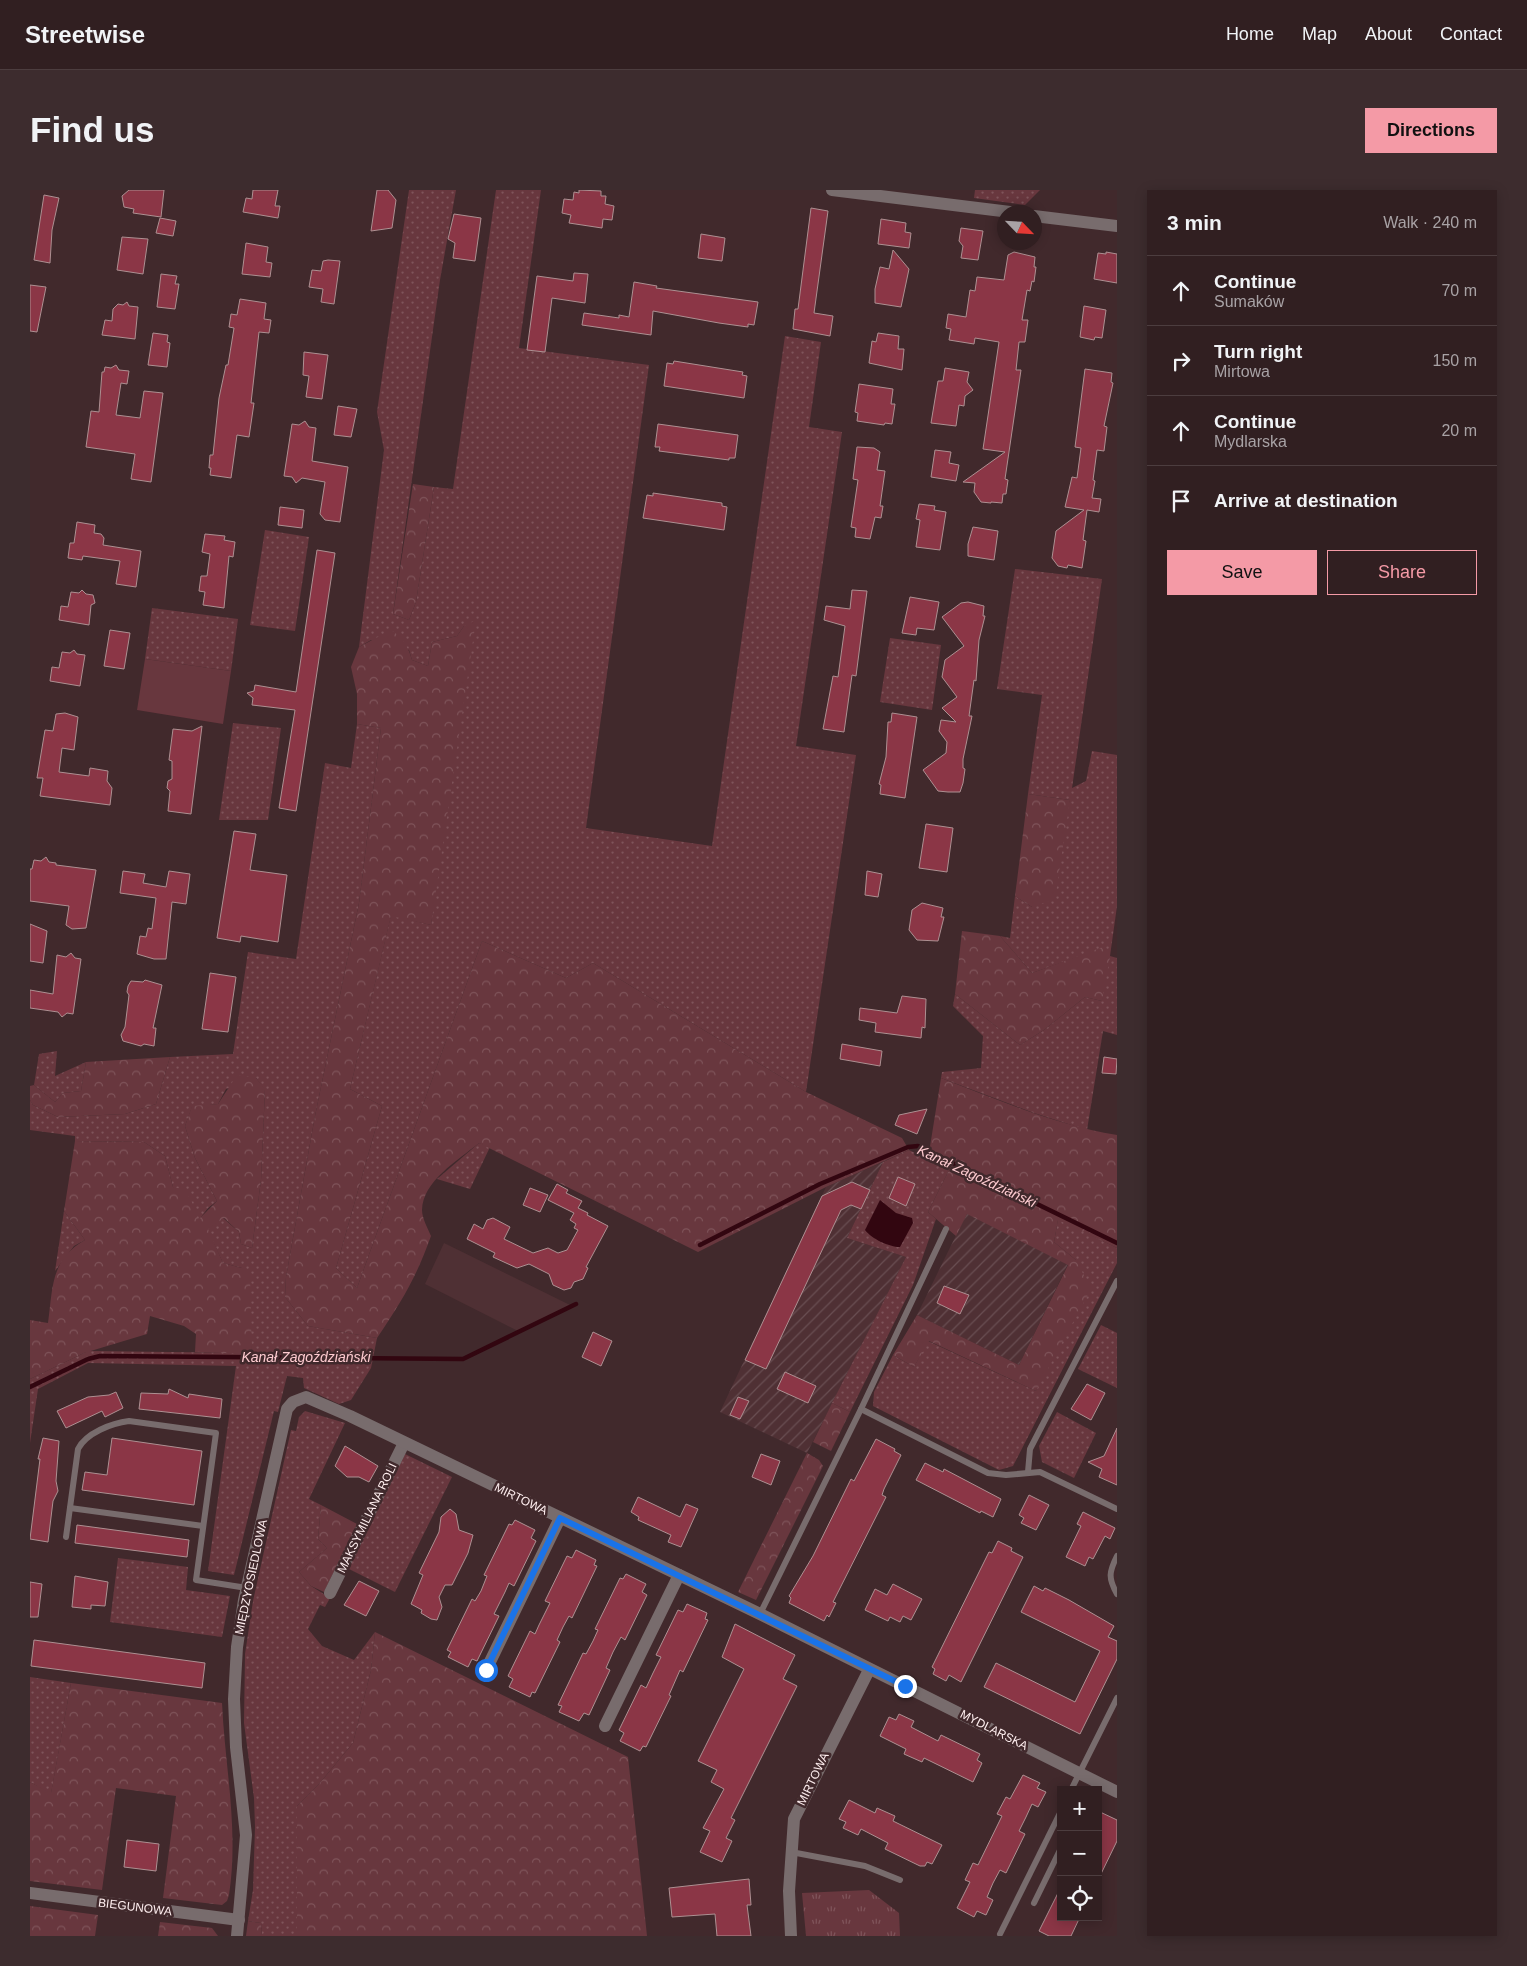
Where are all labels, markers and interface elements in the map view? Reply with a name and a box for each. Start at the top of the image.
text: Streetwise [25,21,145,48]
text: Home [1226,24,1274,44]
text: Map [1302,24,1337,44]
text: About [1365,24,1412,44]
text: Contact [1440,24,1502,44]
button: Directions [1365,108,1497,153]
text: Find us [30,110,154,149]
north arrow [997,205,1042,250]
text: 3 min [1167,211,1222,234]
text: Walk · 240 m [1383,214,1477,231]
text: Continue [1214,271,1296,292]
icon: ahead [1167,277,1195,305]
text: 70 m [1441,282,1477,299]
text: Sumaków [1214,293,1284,310]
text: Turn right [1214,341,1302,362]
icon: right [1167,347,1195,375]
text: 150 m [1433,352,1477,369]
text: Mirtowa [1214,363,1270,380]
text: Continue [1214,411,1296,432]
icon: ahead [1167,417,1195,445]
text: 20 m [1441,422,1477,439]
text: Mydlarska [1214,433,1287,450]
icon: arrive [1167,487,1195,515]
text: Arrive at destination [1214,490,1398,511]
button: Save [1167,550,1317,595]
button: Share [1327,550,1477,595]
water label: Kanał Zagoździański [915,1141,1040,1211]
water label: Kanał Zagoździański [241,1349,371,1365]
street label: MAKSYMILIANA ROLI [334,1461,400,1575]
street label: MIRTOWA [492,1480,550,1518]
street label: MIĘDZYOSIEDLOWA [232,1518,270,1636]
route start [475,1659,498,1682]
route end [894,1675,917,1698]
street label: MYDLARSKA [958,1707,1030,1753]
street label: MIRTOWA [794,1750,832,1808]
map controls [1057,1786,1102,1921]
button: + [1057,1786,1102,1831]
button: − [1057,1831,1102,1876]
button: locate [1057,1876,1102,1921]
street label: BIEGUNOWA [97,1896,173,1918]

